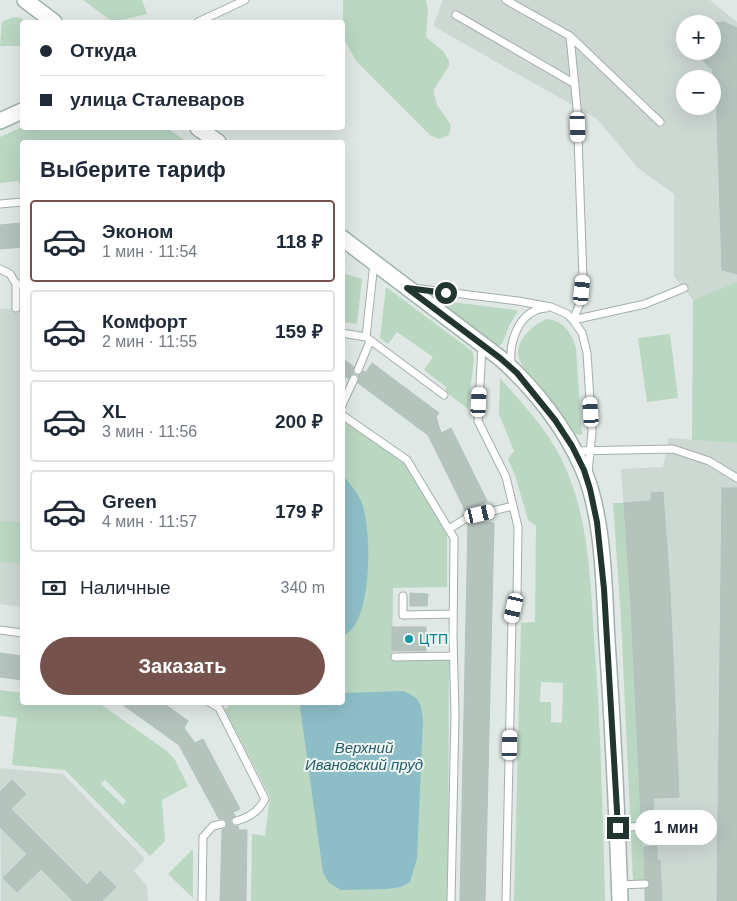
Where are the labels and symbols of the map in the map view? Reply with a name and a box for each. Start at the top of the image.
car [569,112,586,142]
car [572,274,591,306]
route start [435,282,457,304]
car [470,387,487,417]
car [582,397,599,427]
car [463,503,496,525]
car [503,592,524,624]
place label: ЦТП [419,631,448,647]
marker: ЦТП [403,633,415,645]
car [502,730,517,760]
water label: Верхний Ивановский пруд [305,739,423,773]
callout: 1 мин [636,810,718,846]
route end [607,817,629,839]

